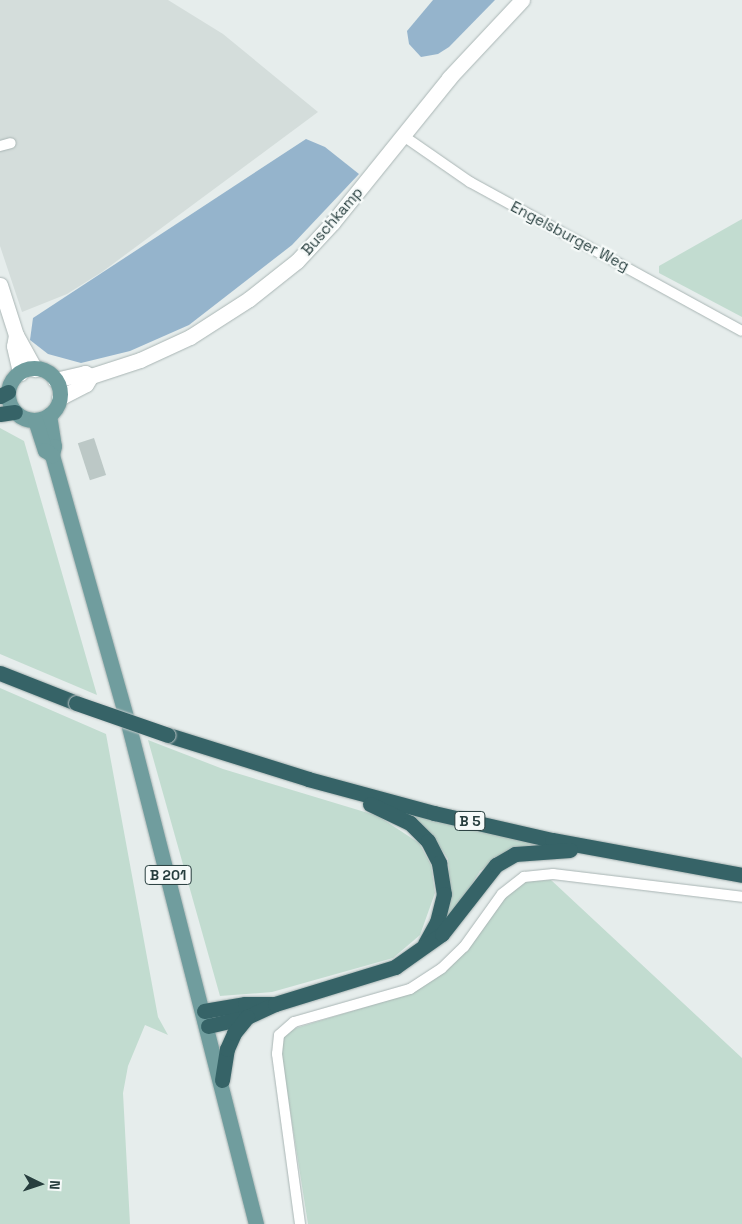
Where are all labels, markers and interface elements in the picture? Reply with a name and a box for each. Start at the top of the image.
street label: Buschkamp [298,183,366,259]
street label: Engelsburger Weg [508,197,632,275]
road number: B 5 [454,809,486,832]
road number: B 201 [144,864,192,886]
north arrow [15,1159,65,1209]
text: N [46,1180,64,1190]

